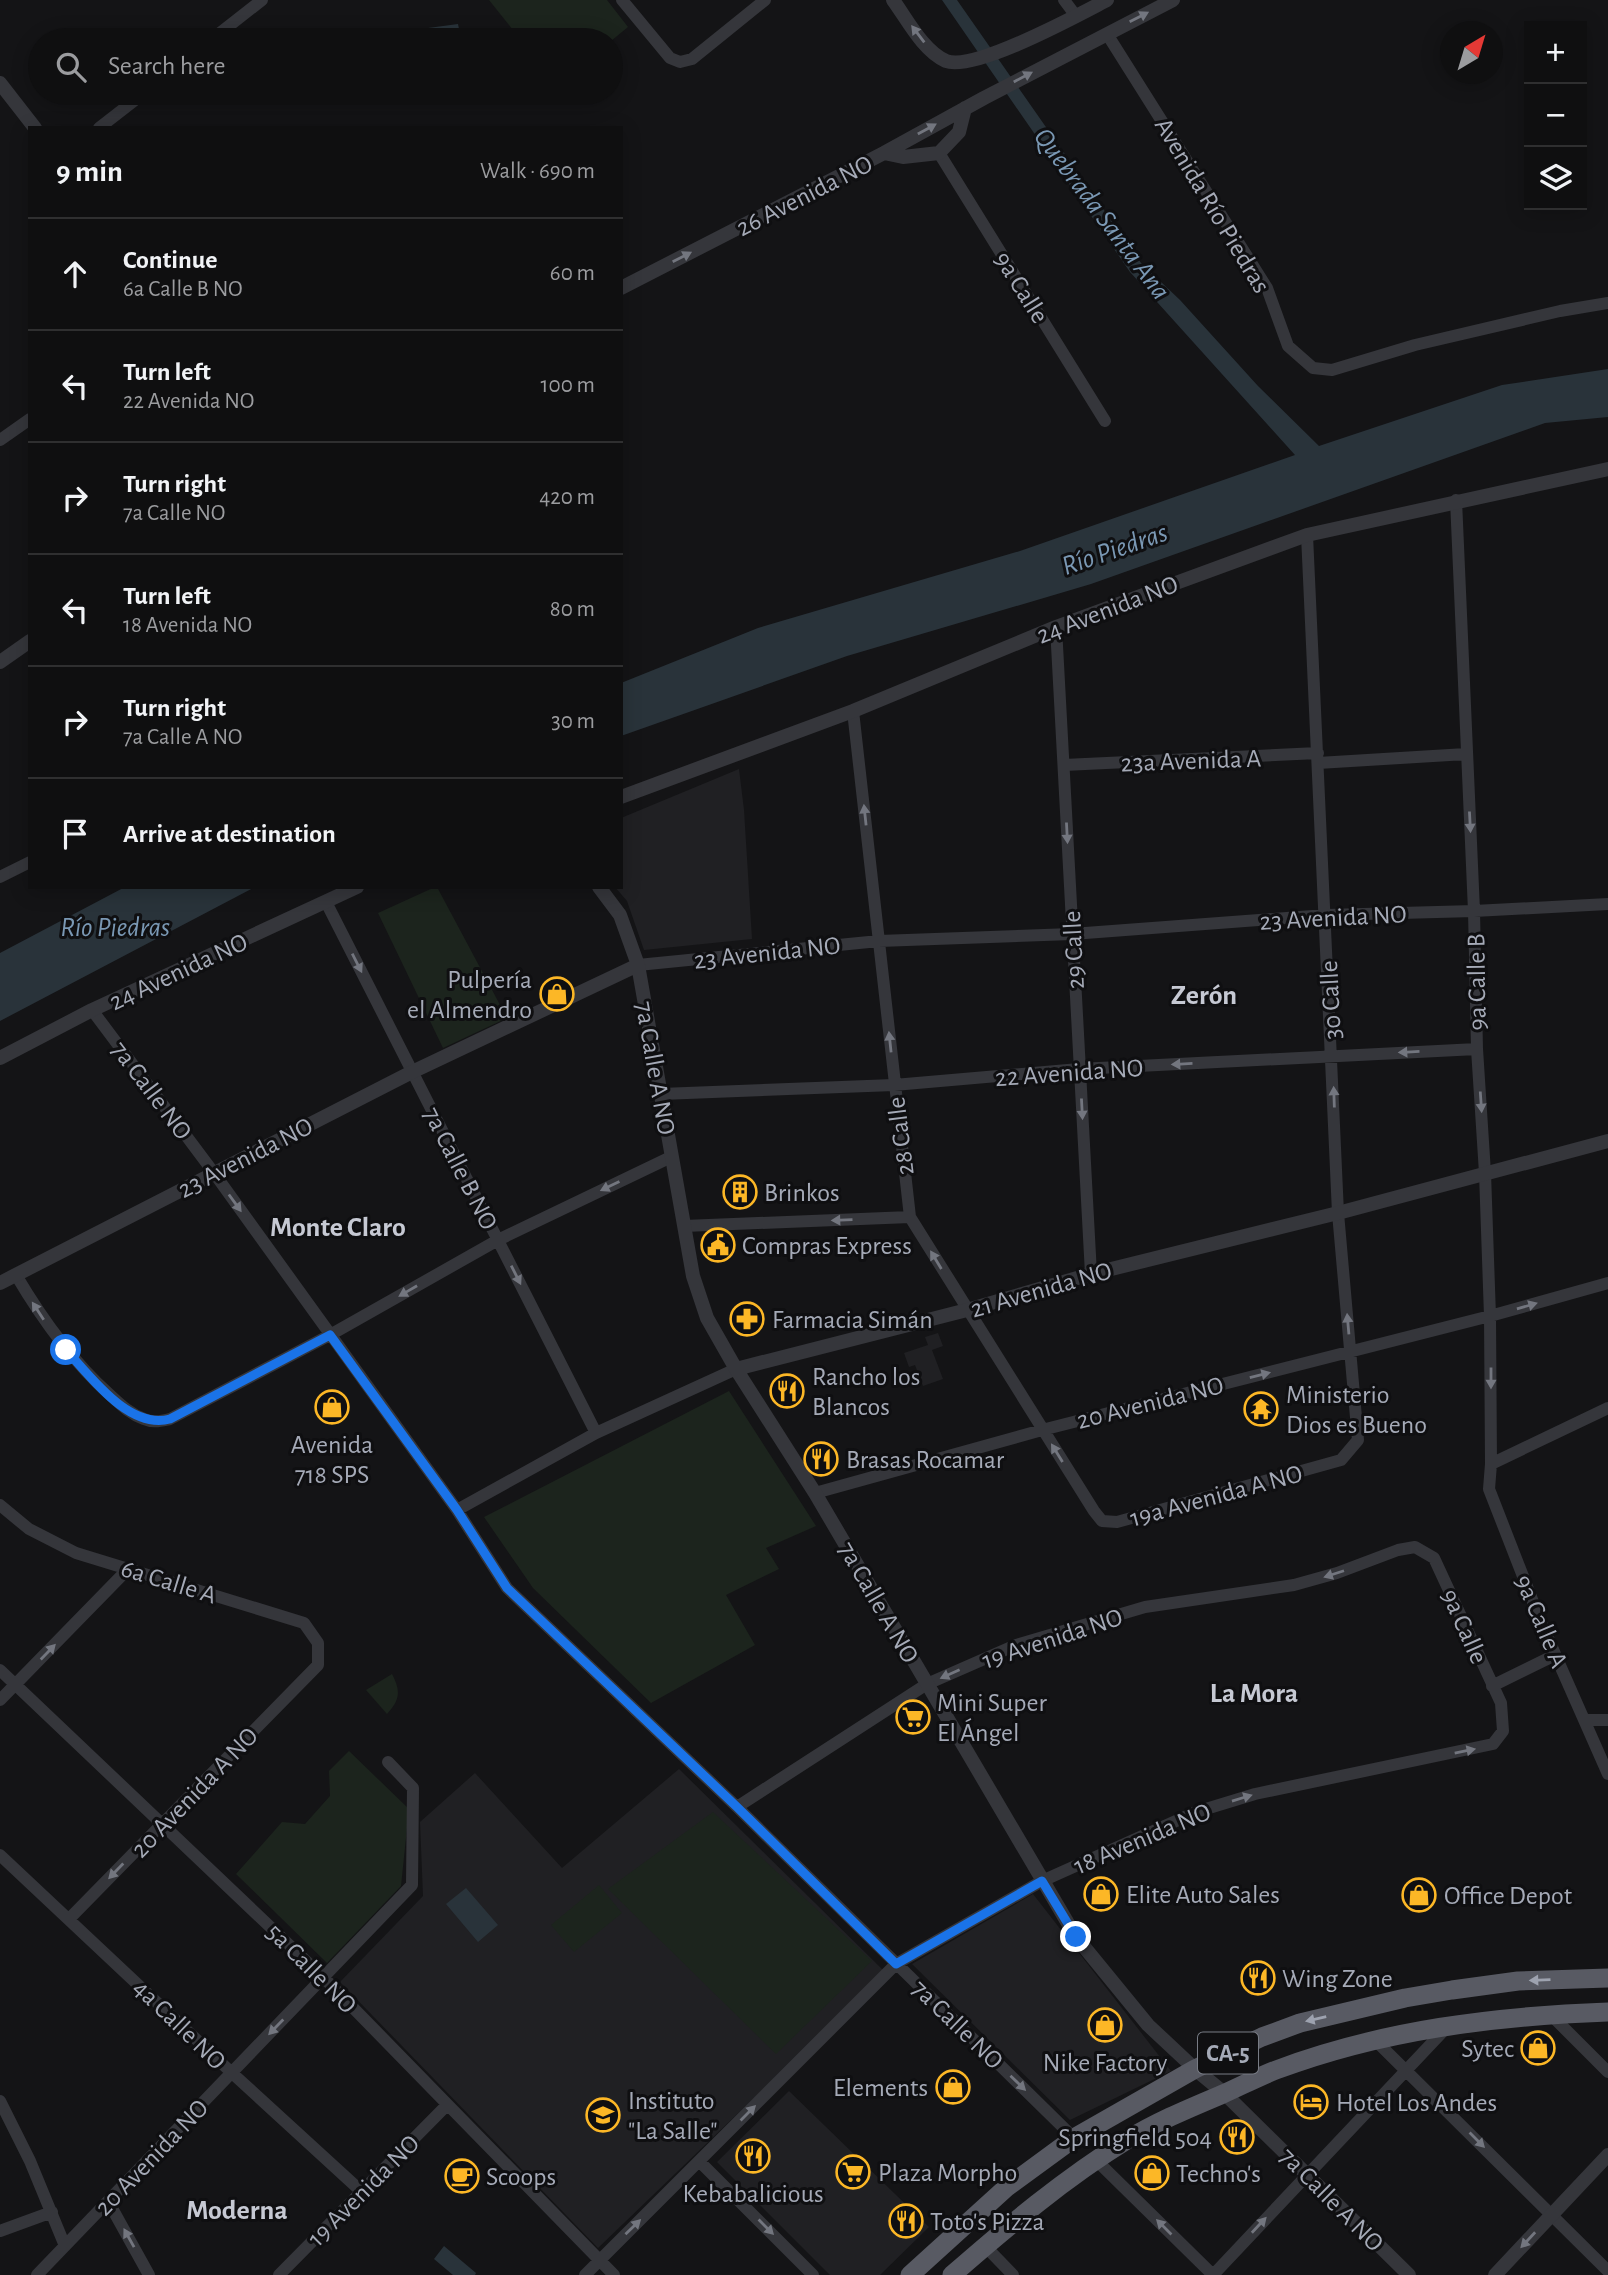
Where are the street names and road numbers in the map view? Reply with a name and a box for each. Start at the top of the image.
street label: Avenida Río Piedras [1150,113,1275,298]
street label: 26 Avenida NO [732,151,877,241]
street label: 9a Calle [989,247,1053,328]
street label: 24 Avenida NO [1033,571,1182,649]
street label: 23a Avenida A [1120,746,1262,776]
street label: 23 Avenida NO [1259,901,1407,935]
street label: 29 Calle [1059,910,1089,990]
street label: 24 Avenida NO [105,929,251,1015]
street label: 23 Avenida NO [693,932,842,974]
street label: 9a Calle B [1463,933,1491,1031]
street label: 30 Calle [1316,960,1346,1040]
street label: 7a Calle A NO [630,999,680,1137]
street label: 7a Calle NO [106,1037,196,1145]
street label: 22 Avenida NO [994,1055,1144,1091]
street label: 28 Calle [883,1095,919,1177]
street label: 7a Calle B NO [418,1103,502,1234]
street label: 23 Avenida NO [174,1113,317,1203]
street label: 21 Avenida NO [968,1257,1115,1323]
street label: 20 Avenida NO [1074,1372,1226,1434]
street label: 19a Avenida A NO [1127,1460,1305,1531]
street label: 7a Calle A NO [833,1538,923,1667]
street label: 6a Calle A [118,1555,219,1609]
street label: 9a Calle A [1510,1571,1572,1672]
street label: 9a Calle [1436,1585,1492,1668]
street label: 19 Avenida NO [979,1604,1126,1674]
street label: 20 Avenida A NO [126,1723,263,1863]
street label: 18 Avenida NO [1070,1798,1215,1879]
street label: 5a Calle NO [261,1919,361,2019]
street label: 4a Calle NO [128,1975,231,2075]
street label: 7a Calle NO [907,1975,1008,2074]
road number: CA-5 [1198,2032,1258,2074]
street label: 20 Avenida NO [90,2095,213,2221]
street label: 19 Avenida NO [303,2130,424,2251]
street label: 7a Calle A NO [1274,2143,1388,2257]

